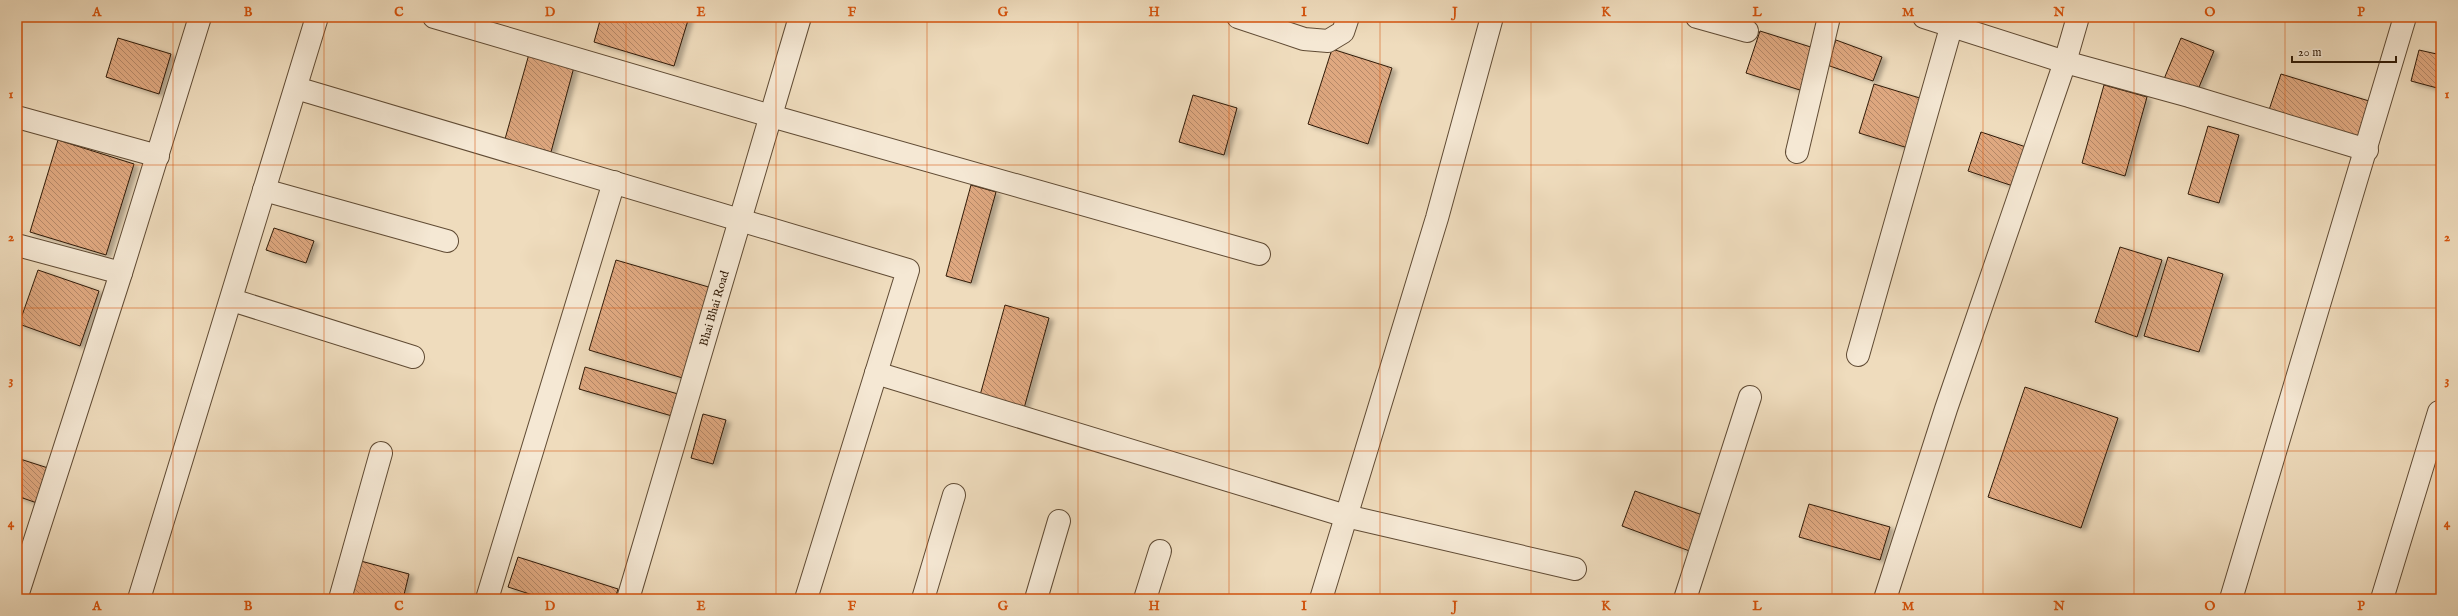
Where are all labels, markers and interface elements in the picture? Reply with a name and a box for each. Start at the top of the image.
text: A [92,4,103,21]
text: B [244,4,253,21]
text: C [394,4,404,21]
text: D [545,4,556,21]
text: E [696,4,706,21]
text: F [848,4,857,21]
text: G [998,4,1009,21]
text: H [1148,4,1160,21]
text: I [1301,4,1307,21]
text: J [1450,4,1458,21]
text: K [1601,4,1611,21]
text: L [1751,4,1762,21]
text: M [1902,4,1915,21]
text: N [2052,4,2065,21]
text: O [2205,4,2216,21]
text: P [2357,4,2365,21]
scale bar [2292,38,2396,64]
text: 20 m [2298,45,2321,60]
text: 1 [9,86,14,103]
text: 1 [2445,86,2450,103]
text: 2 [8,229,14,246]
text: 2 [2444,229,2450,246]
street label: Bhai Bhai Road [696,269,733,348]
text: 3 [9,372,14,389]
text: 3 [2445,372,2450,389]
text: 4 [8,515,15,532]
text: 4 [2444,515,2451,532]
text: A [92,598,103,615]
text: B [244,598,253,615]
text: C [394,598,404,615]
text: D [545,598,556,615]
text: E [696,598,706,615]
text: F [848,598,857,615]
text: G [998,598,1009,615]
text: H [1148,598,1160,615]
text: I [1301,598,1307,615]
text: J [1450,598,1458,615]
text: K [1601,598,1611,615]
text: L [1751,598,1762,615]
text: M [1902,598,1915,615]
text: N [2052,598,2065,615]
text: O [2205,598,2216,615]
text: P [2357,598,2365,615]

